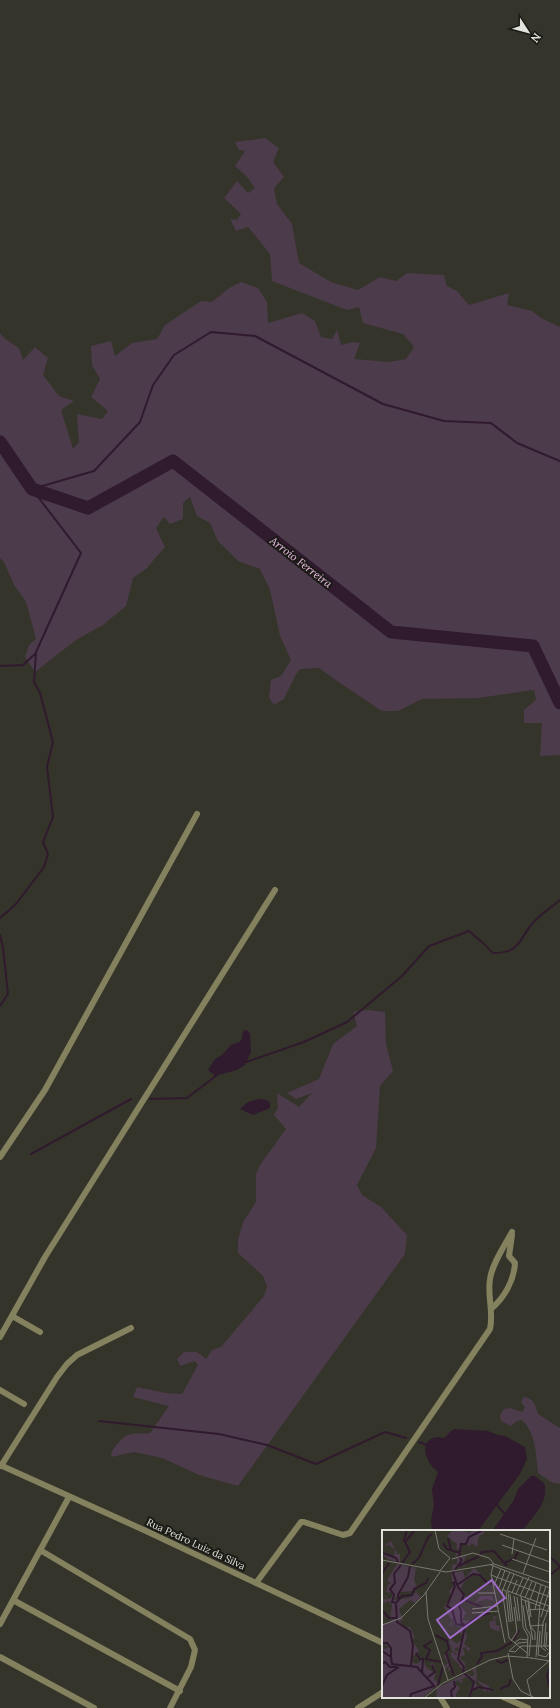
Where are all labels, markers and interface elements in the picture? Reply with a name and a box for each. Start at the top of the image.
north arrow [508,12,548,52]
text: N [528,30,544,46]
water label: Arroio Ferreira [266,533,336,591]
street label: Rua Pedro Luiz da Silva [145,1515,247,1573]
inset map [382,1530,550,1698]

